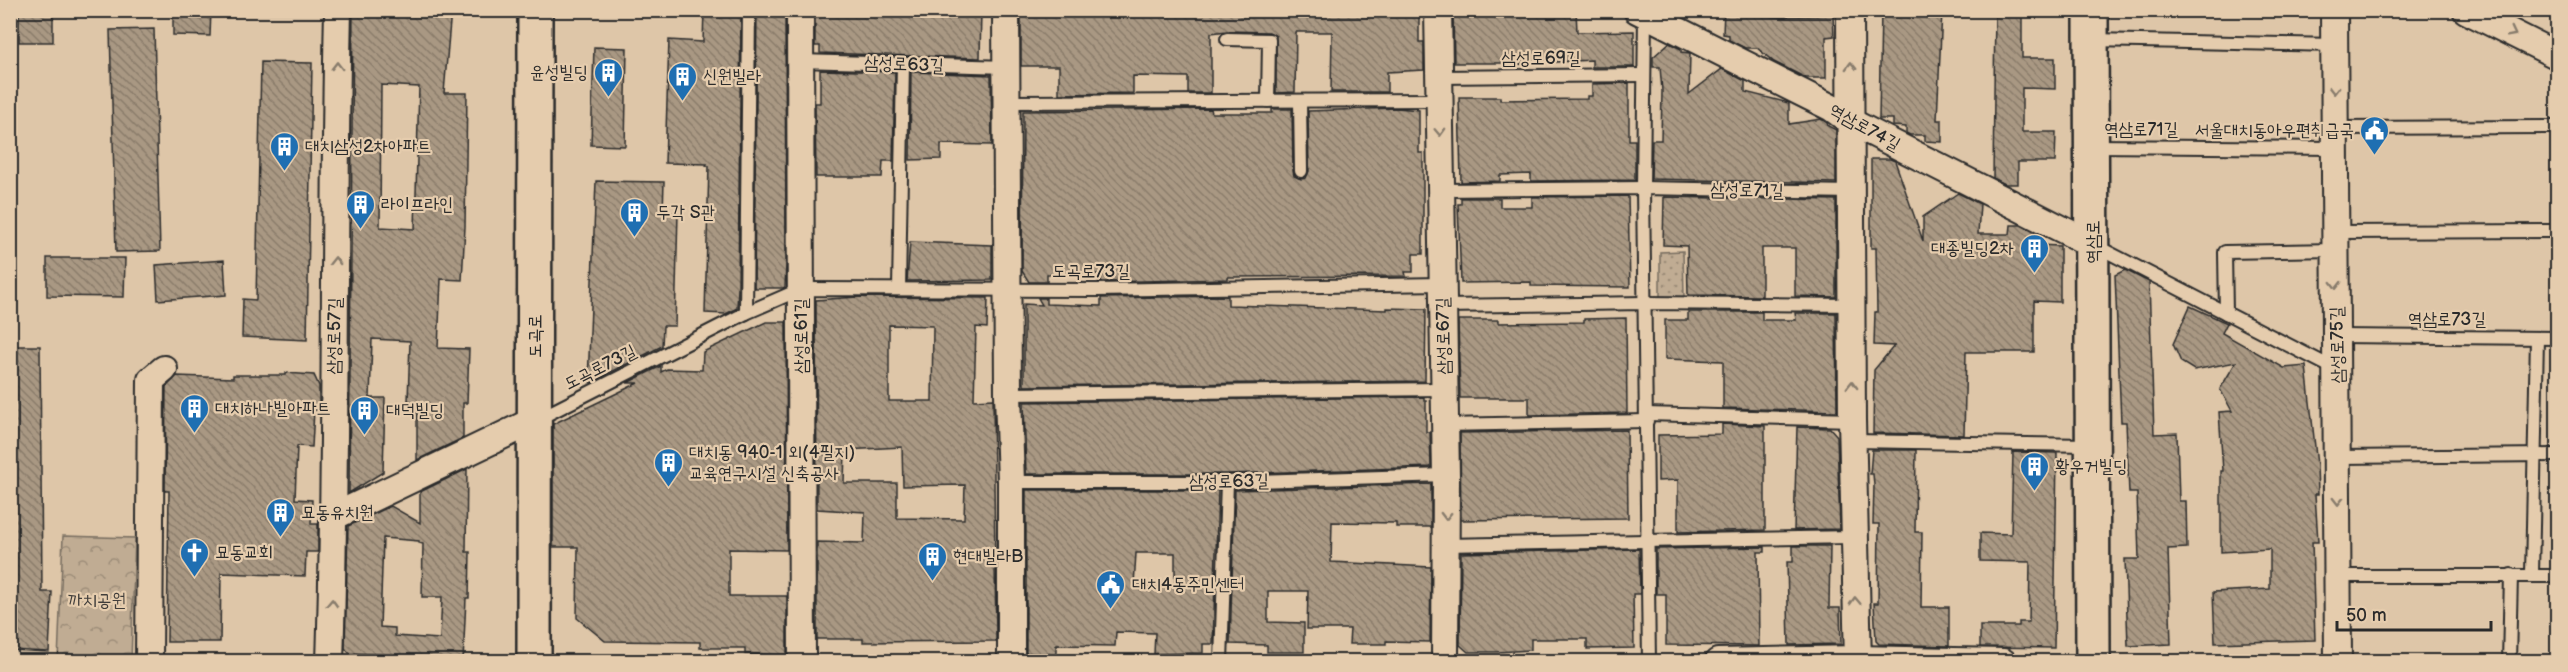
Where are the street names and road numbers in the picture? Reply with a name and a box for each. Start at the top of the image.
street label: 삼성로69길 [1501,48,1581,69]
street label: 삼성로63길 [864,53,945,76]
street label: 역삼로74길 [1826,99,1904,156]
street label: 역삼로71길 [2104,119,2178,140]
street label: 삼성로71길 [1710,179,1785,202]
street label: 역삼로 [2083,220,2104,264]
street label: 도곡로73길 [1052,261,1130,282]
street label: 삼성로67길 [1432,296,1455,375]
street label: 삼성로57길 [323,297,346,375]
street label: 삼성로61길 [791,298,812,374]
street label: 삼성로75길 [2326,306,2349,384]
street label: 역삼로73길 [2408,309,2486,330]
street label: 도곡로 [525,314,546,358]
street label: 도곡로73길 [561,340,640,394]
street label: 삼성로63길 [1189,470,1270,493]

